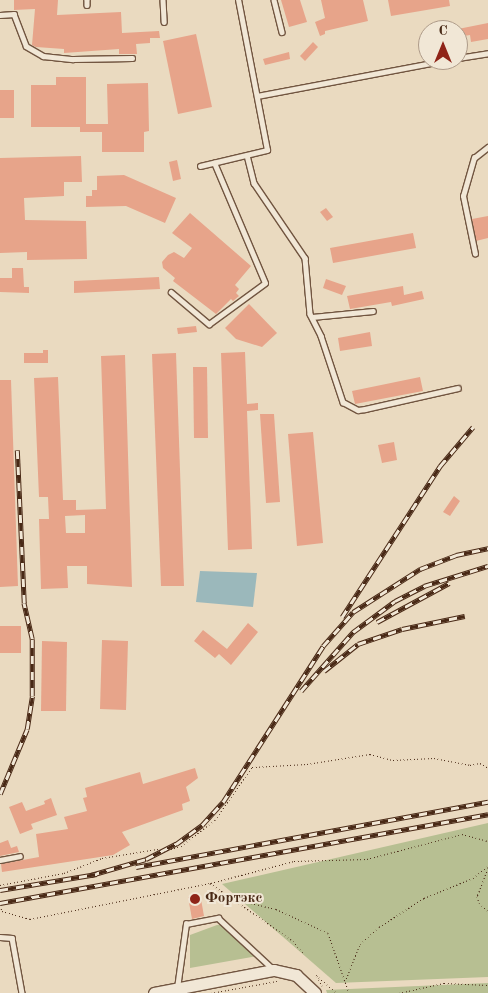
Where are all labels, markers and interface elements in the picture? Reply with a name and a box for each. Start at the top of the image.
north arrow [418,20,468,70]
text: С [438,24,448,38]
place label: Фортэкс [205,890,262,908]
marker: Фортэкс [189,893,201,905]

